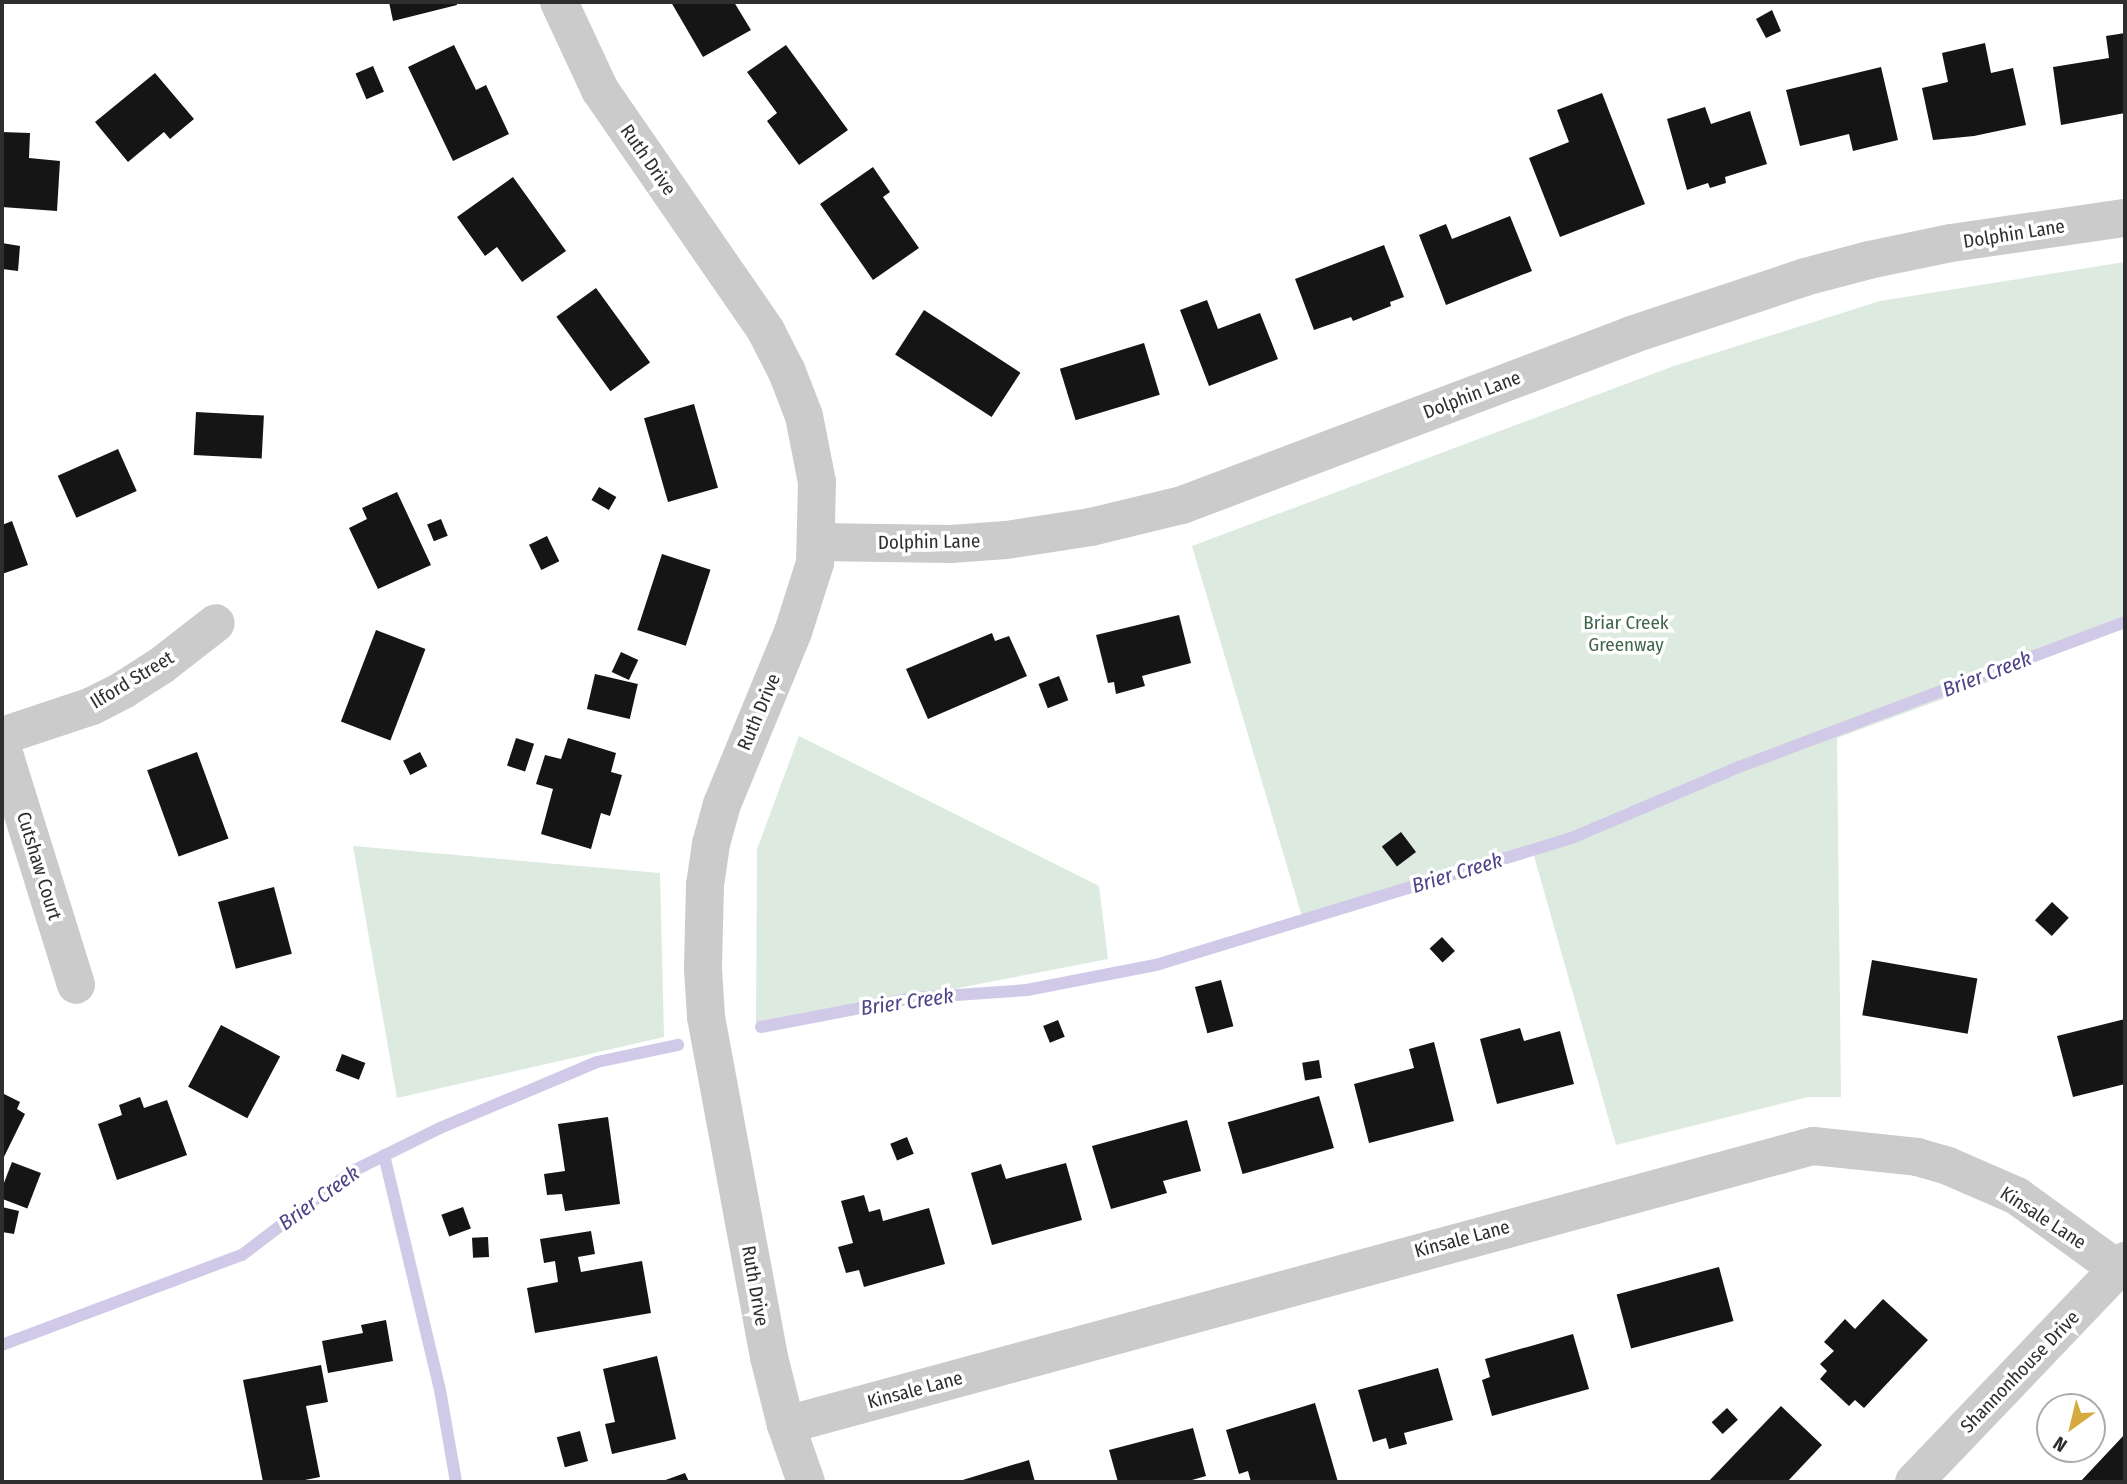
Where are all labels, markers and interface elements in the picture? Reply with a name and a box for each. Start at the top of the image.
street label: Ruth Drive [615,120,681,200]
street label: Dolphin Lane [1962,215,2066,253]
street label: Dolphin Lane [1420,366,1524,424]
street label: Dolphin Lane [878,530,980,554]
park label: Briar Creek Greenway [1583,612,1669,656]
street label: Ilford Street [86,646,178,714]
water label: Brier Creek [1939,646,2035,702]
street label: Ruth Drive [733,670,785,754]
street label: Cutshaw Court [12,809,66,923]
water label: Brier Creek [1409,847,1505,899]
water label: Brier Creek [859,983,955,1021]
water label: Brier Creek [274,1160,364,1236]
street label: Kinsale Lane [1996,1182,2090,1254]
street label: Kinsale Lane [1412,1215,1512,1263]
street label: Ruth Drive [737,1244,773,1328]
street label: Shannonhouse Drive [1956,1306,2084,1438]
street label: Kinsale Lane [865,1366,965,1414]
north arrow [2036,1393,2106,1463]
text: N [2049,1431,2071,1457]

